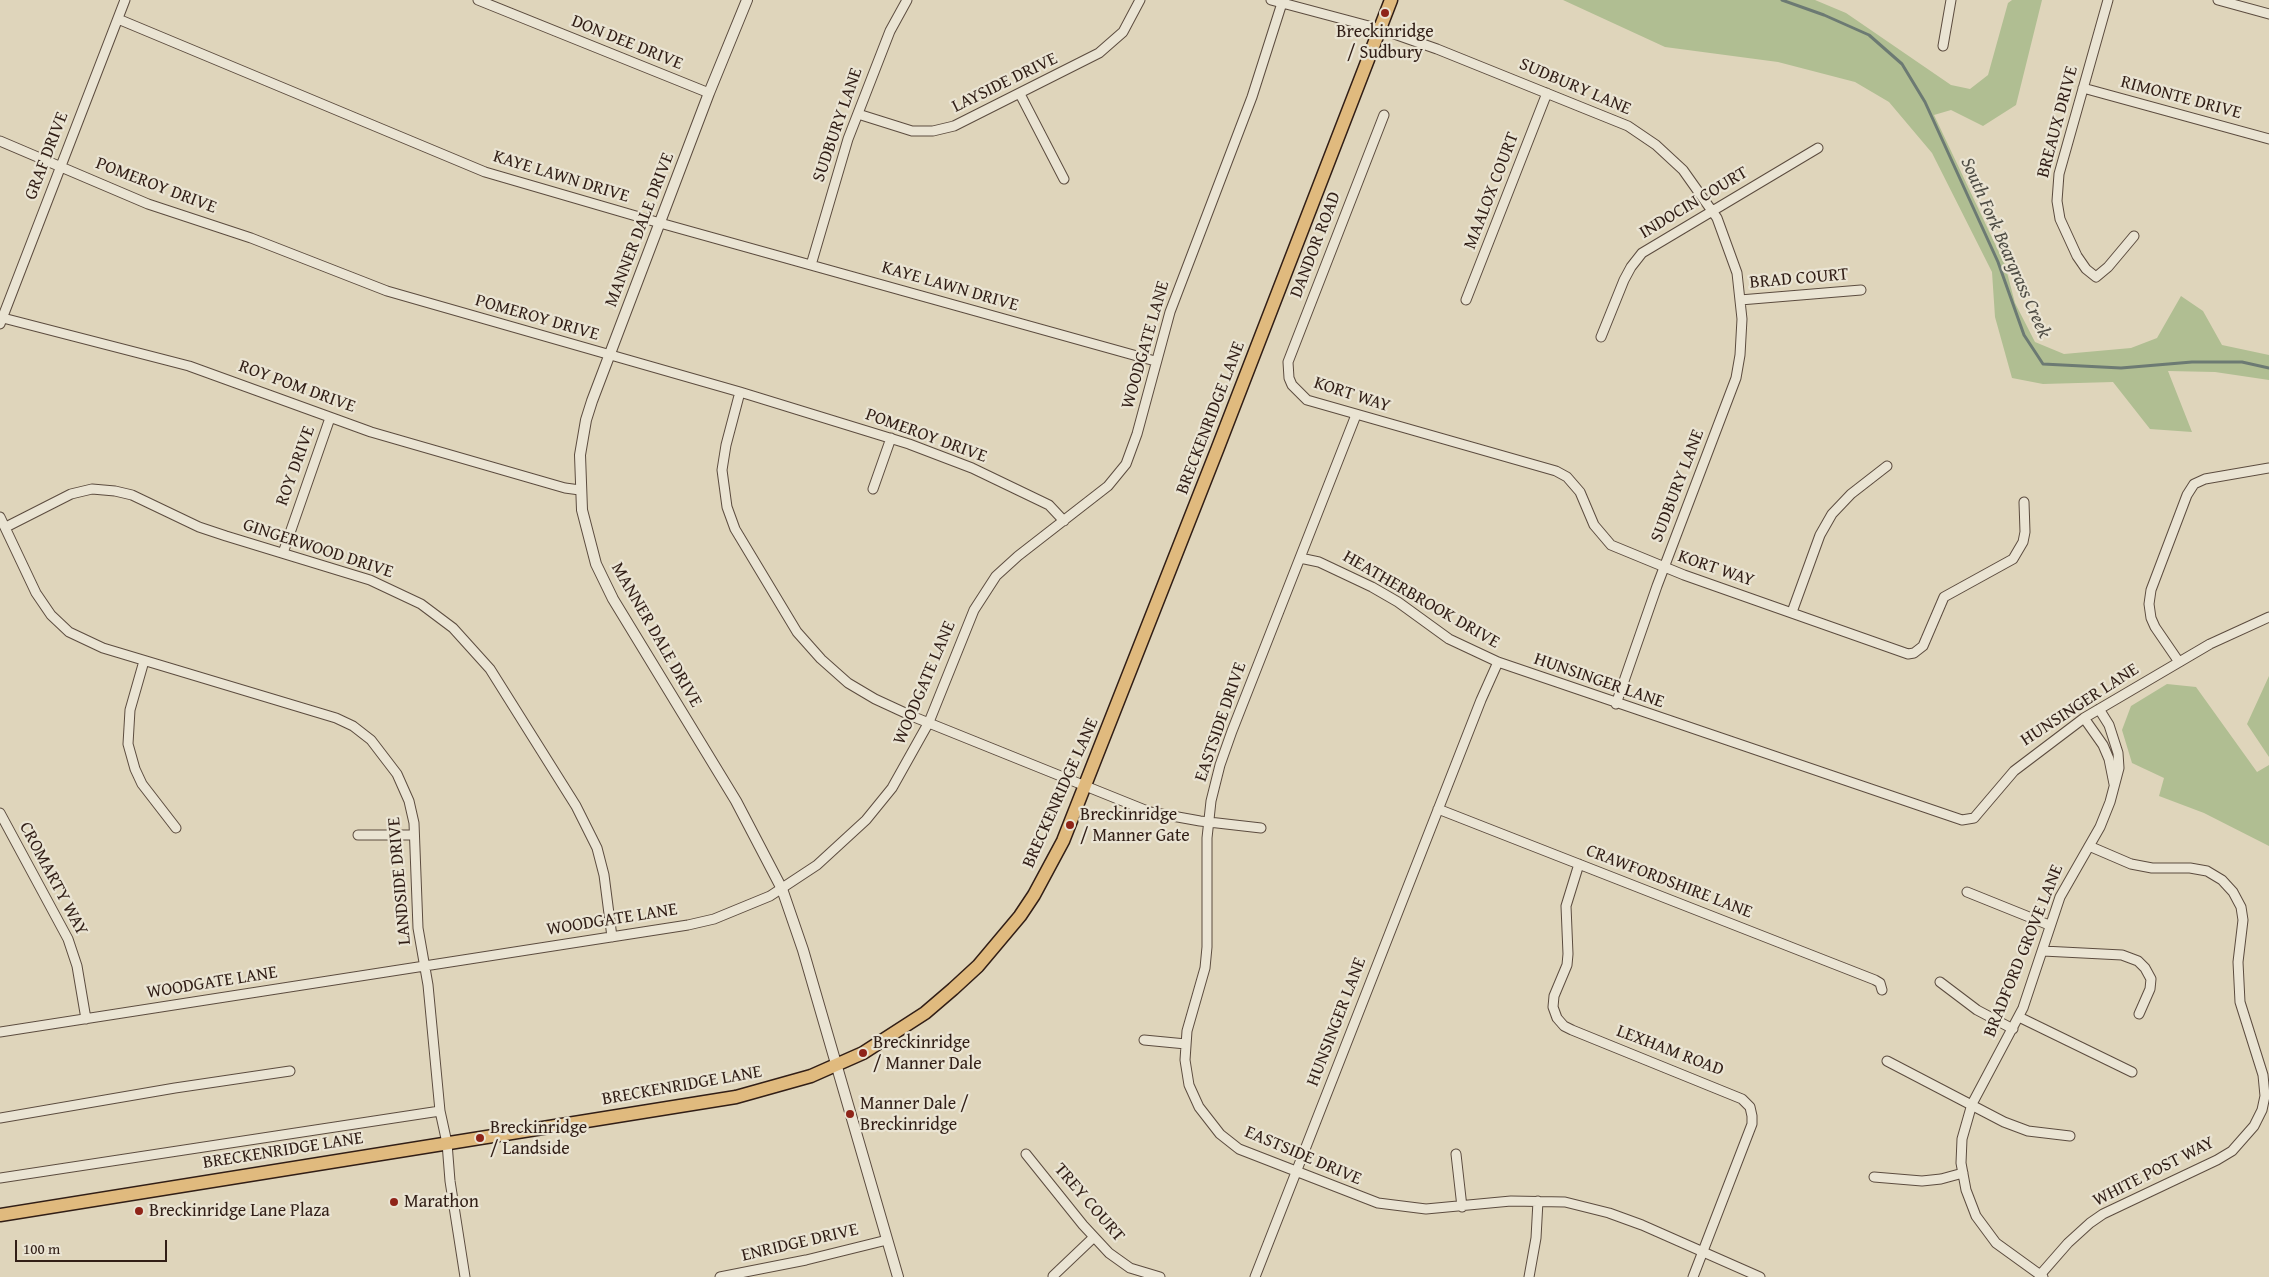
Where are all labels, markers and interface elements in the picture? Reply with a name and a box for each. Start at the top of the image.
marker: Breckinridge / Sudbury [1379,7,1391,19]
street label: DON DEE DRIVE [568,11,686,75]
place label: Breckinridge / Sudbury [1336,21,1434,64]
street label: LAYSIDE DRIVE [949,48,1061,118]
street label: SUDBURY LANE [1516,54,1634,120]
street label: BREAUX DRIVE [2033,64,2083,180]
street label: SUDBURY LANE [808,65,868,185]
street label: RIMONTE DRIVE [2118,71,2244,125]
street label: GRAF DRIVE [20,109,74,203]
street label: MAALOX COURT [1460,129,1524,253]
street label: KAYE LAWN DRIVE [490,146,632,208]
street label: MANNER DALE DRIVE [601,150,679,310]
street label: POMEROY DRIVE [92,153,220,219]
water label: South Fork Beargrass Creek [1955,154,2055,342]
street label: INDOCIN COURT [1636,162,1752,244]
street label: DANDOR ROAD [1286,189,1346,301]
street label: KAYE LAWN DRIVE [879,257,1021,317]
street label: BRAD COURT [1749,264,1849,294]
street label: WOODGATE LANE [1117,279,1175,411]
street label: POMEROY DRIVE [473,290,601,346]
street label: BRECKENRIDGE LANE [1172,338,1250,498]
street label: ROY POM DRIVE [236,356,358,418]
street label: KORT WAY [1311,372,1393,418]
street label: POMEROY DRIVE [862,404,990,468]
street label: ROY DRIVE [272,423,320,509]
street label: SUDBURY LANE [1647,426,1709,546]
street label: GINGERWOOD DRIVE [240,514,396,584]
street label: HEATHERBROOK DRIVE [1339,546,1503,654]
street label: KORT WAY [1675,546,1757,592]
street label: MANNER DALE DRIVE [606,559,706,711]
street label: WOODGATE LANE [889,618,961,748]
street label: HUNSINGER LANE [1531,649,1667,713]
street label: EASTSIDE DRIVE [1190,659,1252,785]
street label: HUNSINGER LANE [2017,659,2143,751]
street label: BRECKENRIDGE LANE [1018,715,1104,871]
place label: Breckinridge / Manner Gate [1080,804,1190,846]
street label: LANDSIDE DRIVE [384,816,416,946]
street label: CROMARTY WAY [14,818,92,940]
marker: Breckinridge / Manner Gate [1064,819,1076,831]
street label: CRAWFORDSHIRE LANE [1583,840,1755,924]
street label: BRADFORD GROVE LANE [1979,862,2069,1040]
street label: WOODGATE LANE [545,899,679,941]
street label: HUNSINGER LANE [1303,955,1371,1089]
street label: WOODGATE LANE [145,962,279,1004]
street label: LEXHAM ROAD [1613,1021,1727,1081]
place label: Breckinridge / Manner Dale [873,1032,982,1074]
marker: Breckinridge / Manner Dale [857,1047,869,1059]
street label: BRECKENRIDGE LANE [600,1061,764,1111]
place label: Manner Dale / Breckinridge [860,1093,969,1136]
marker: Manner Dale / Breckinridge [844,1108,856,1120]
place label: Breckinridge / Landside [490,1117,587,1160]
street label: EASTSIDE DRIVE [1241,1122,1365,1190]
street label: BRECKENRIDGE LANE [201,1128,365,1174]
marker: Breckinridge / Landside [474,1132,486,1144]
street label: WHITE POST WAY [2090,1132,2218,1212]
street label: TREY COURT [1049,1159,1129,1247]
place label: Marathon [404,1191,479,1213]
marker: Marathon [388,1196,400,1208]
place label: Breckinridge Lane Plaza [149,1200,330,1222]
marker: Breckinridge Lane Plaza [133,1205,145,1217]
street label: ENRIDGE DRIVE [740,1219,860,1267]
scale bar [18,1230,170,1262]
text: 100 m [23,1238,60,1259]

